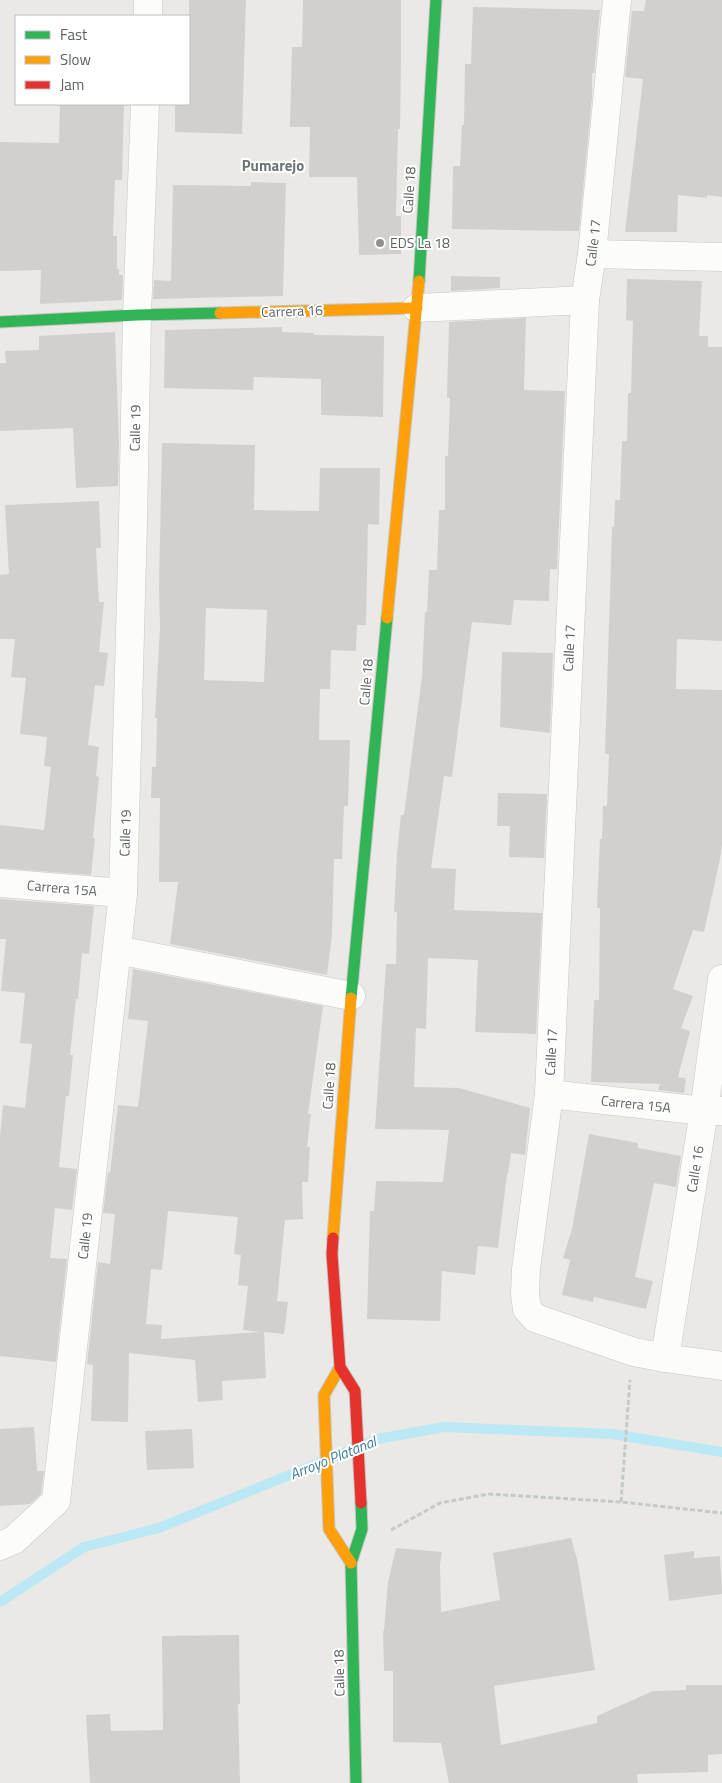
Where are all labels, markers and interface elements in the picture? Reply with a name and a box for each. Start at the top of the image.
legend [15,15,190,105]
text: Fast [60,23,88,46]
text: Slow [60,48,91,71]
text: Jam [60,73,84,96]
district label: Pumarejo [242,154,304,177]
street label: Calle 18 [396,166,421,214]
street label: Calle 17 [579,218,606,268]
place label: EDS La 18 [390,232,450,253]
marker: EDS La 18 [374,237,386,249]
street label: Carrera 16 [261,299,323,322]
street label: Calle 19 [124,404,145,452]
street label: Calle 17 [557,624,580,672]
street label: Calle 18 [353,658,378,706]
street label: Calle 19 [113,809,136,857]
street label: Carrera 15A [26,874,99,901]
street label: Calle 17 [539,1028,562,1076]
street label: Calle 18 [316,1062,341,1110]
street label: Carrera 15A [600,1089,673,1118]
street label: Calle 16 [680,1144,709,1194]
street label: Calle 19 [72,1211,97,1260]
water label: Arroyo Platanal [286,1429,381,1485]
street label: Calle 18 [328,1649,349,1697]

